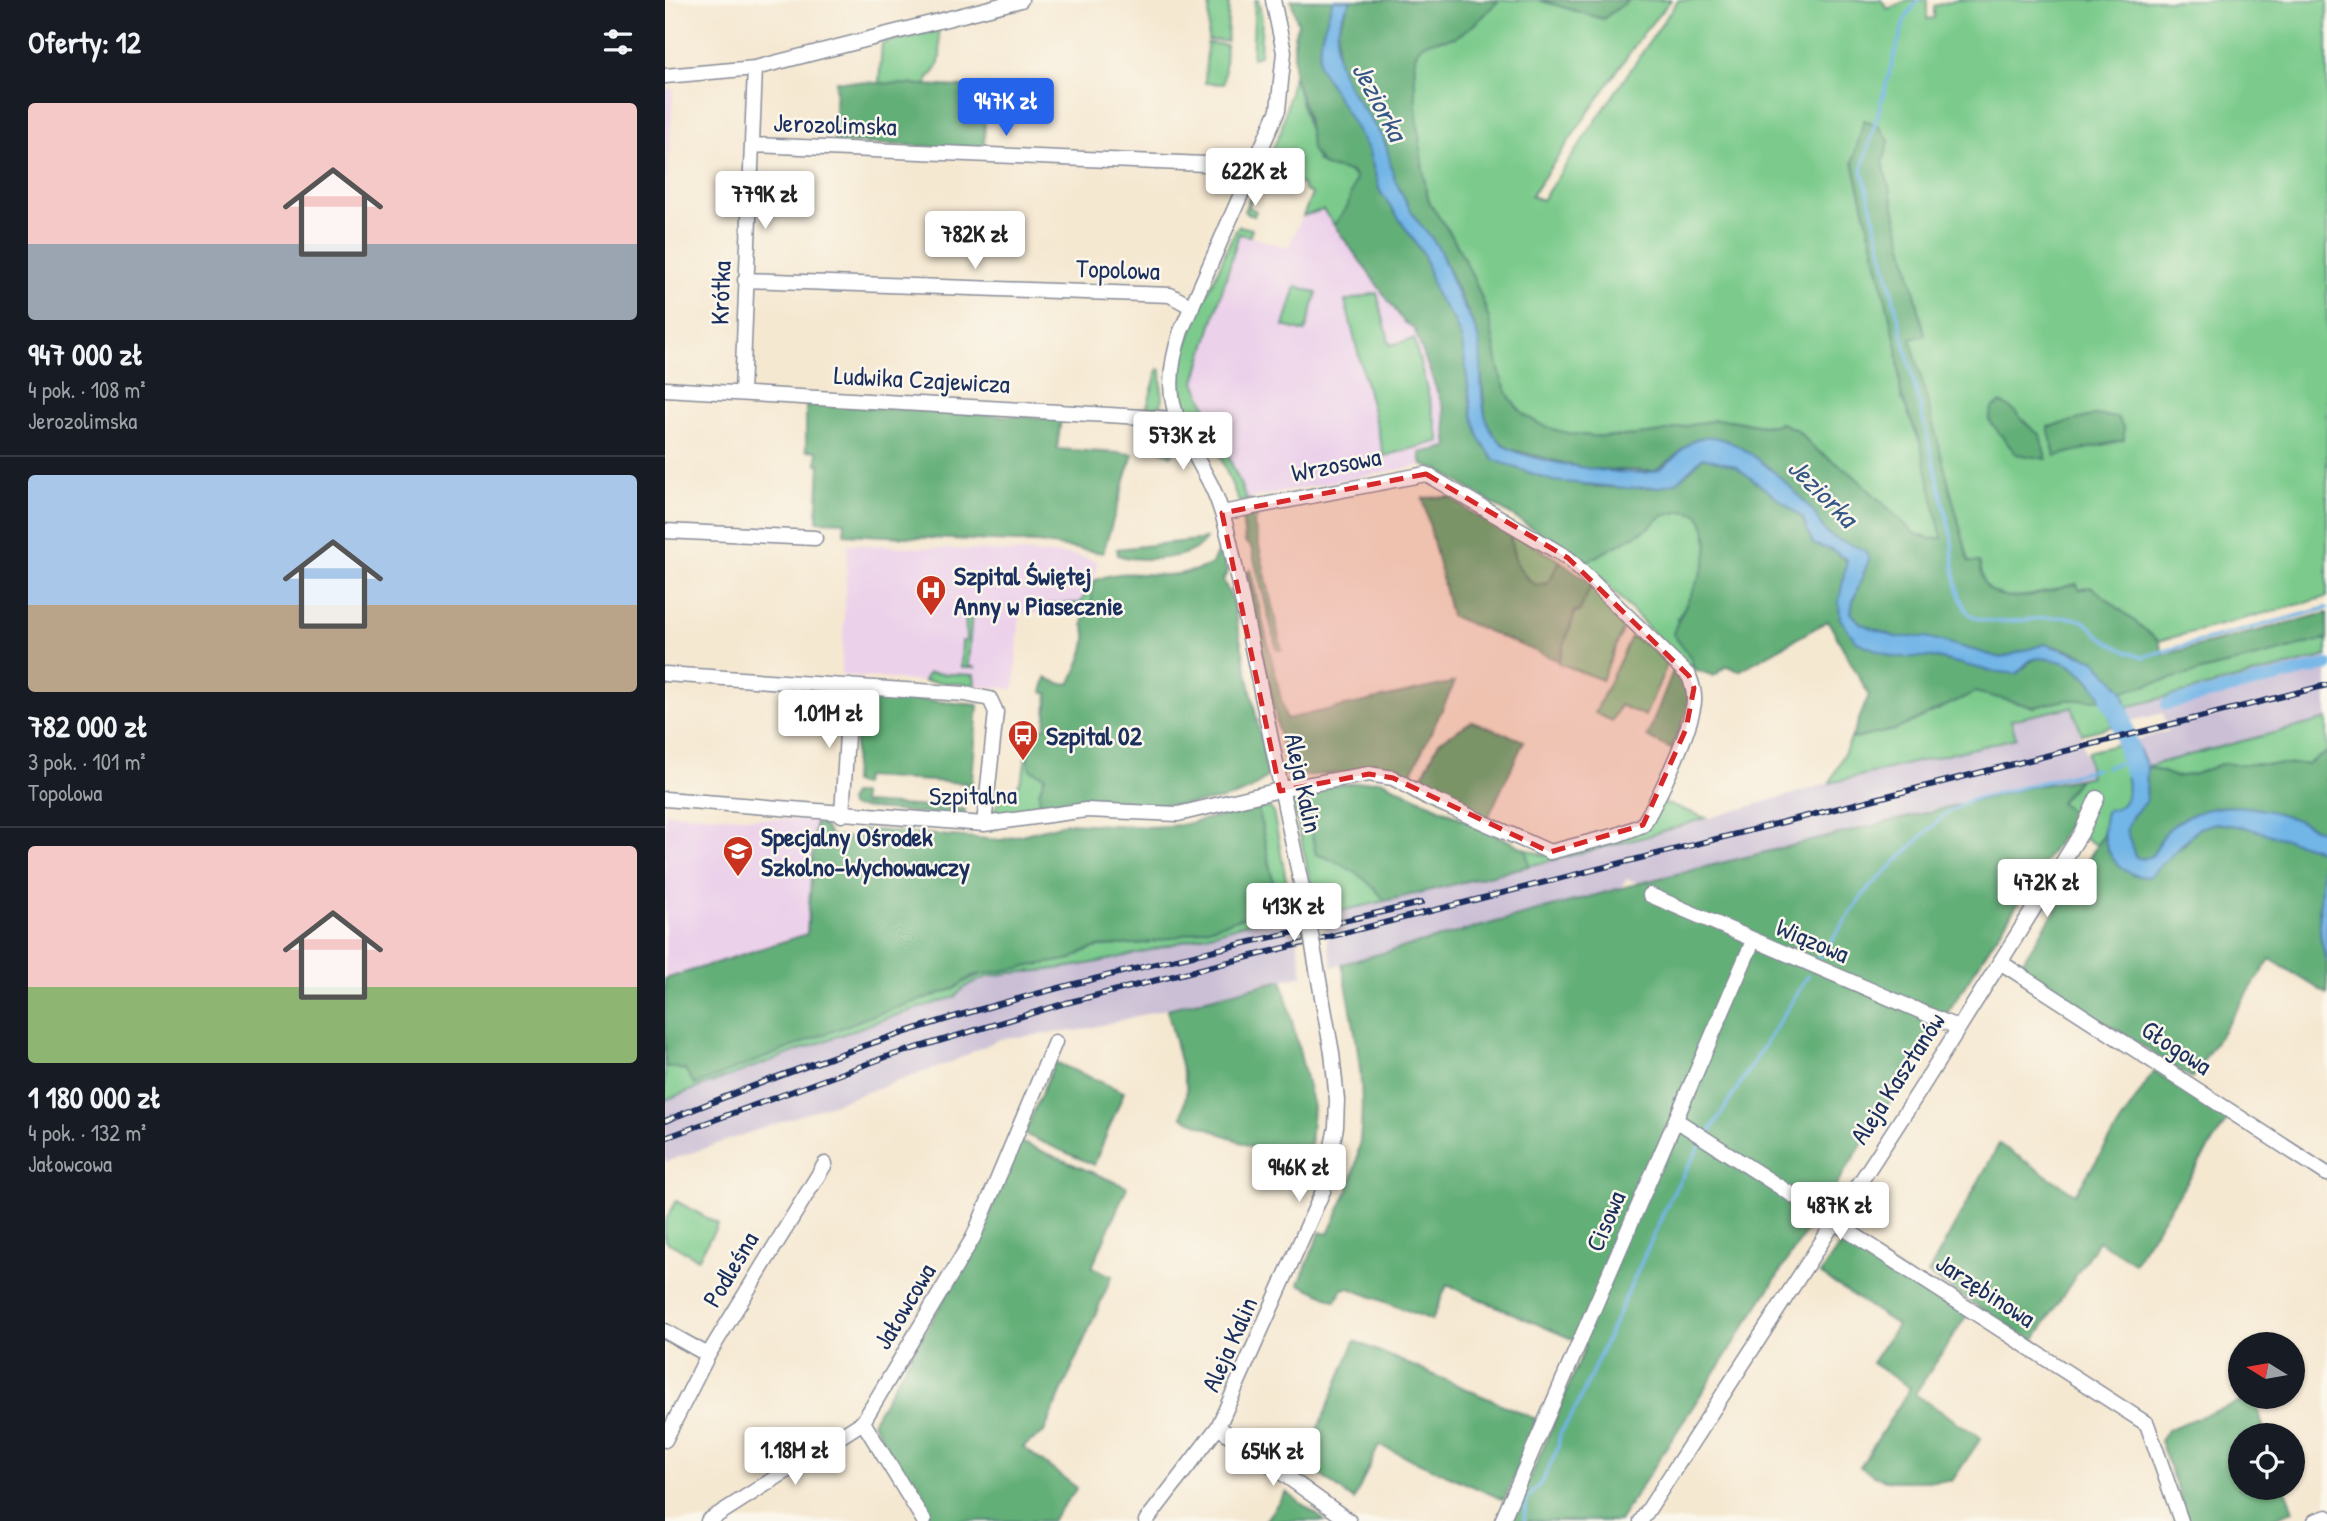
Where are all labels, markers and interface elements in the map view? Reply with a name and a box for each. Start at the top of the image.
text: Oferty: 12 [28,22,141,62]
icon: filters [599,23,637,61]
water label: Jeziorka [1343,55,1418,150]
pin: 947K zł [941,78,1071,138]
text: 947K zł [974,85,1038,116]
street label: Jerozolimska [773,104,897,144]
pin: 622K zł [1190,148,1320,208]
icon: home [270,149,396,275]
text: 622K zł [1222,155,1288,186]
pin: 779K zł [700,172,830,231]
text: 779K zł [731,178,799,209]
pin: 782K zł [910,212,1040,271]
text: 782K zł [941,218,1009,249]
street label: Topolowa [1075,250,1161,288]
street label: Krótka [701,260,739,326]
text: 947 000 zł [28,334,143,374]
street label: Ludwika Czajewicza [833,357,1011,401]
text: 4 pok. · 108 m² [28,374,146,405]
text: Jerozolimska [28,405,137,436]
pin: 573K zł [1118,412,1248,472]
text: 573K zł [1149,419,1217,450]
street label: Wrzosowa [1288,438,1384,490]
water label: Jeziorka [1780,449,1868,537]
icon: home [270,521,396,647]
place label: Szpital Świętej Anny w Piasecznie [954,558,1124,624]
hospital icon: Szpital Świętej Anny w Piasecznie [914,573,948,617]
pin: 1.01M zł [757,690,901,750]
text: 1.01M zł [794,697,864,728]
text: 782 000 zł [28,706,148,746]
bus stop icon: Szpital 02 [1006,718,1040,762]
place label: Szpital 02 [1046,718,1143,754]
street label: Aleja Kalin [1276,730,1332,836]
text: 3 pok. · 101 m² [28,746,146,777]
text: Topolowa [28,777,102,808]
street label: Szpitalna [929,777,1017,813]
place label: Specjalny Ośrodek Szkolno-Wychowawczy [761,819,970,885]
school or university icon: Specjalny Ośrodek Szkolno-Wychowawczy [721,834,755,878]
pin: 472K zł [1982,860,2112,919]
text: 472K zł [2014,866,2080,897]
pin: 413K zł [1229,884,1359,943]
text: 413K zł [1262,890,1326,921]
icon: home [270,892,396,1018]
street label: Wiązowa [1771,909,1855,971]
street label: Aleja Kasztanów [1841,1005,1953,1151]
street label: Głogowa [2135,1011,2219,1083]
text: 1 180 000 zł [28,1077,161,1117]
text: 4 pok. · 132 m² [28,1117,146,1148]
pin: 946K zł [1234,1144,1364,1204]
text: Jałowcowa [28,1148,112,1179]
text: 946K zł [1268,1151,1330,1182]
pin: 487K zł [1775,1182,1905,1242]
street label: Cisowa [1577,1185,1633,1257]
text: 487K zł [1807,1189,1873,1220]
street label: Podleśna [694,1225,766,1313]
street label: Jarzębinowa [1929,1245,2043,1335]
street label: Jałowcowa [865,1256,943,1356]
street label: Aleja Kalin [1193,1291,1265,1397]
north arrow [2228,1332,2305,1409]
map controls [2228,1332,2305,1500]
button: locate [2228,1423,2305,1500]
pin: 1.18M zł [723,1428,867,1487]
pin: 654K zł [1208,1428,1338,1488]
text: 1.18M zł [760,1434,830,1465]
text: 654K zł [1241,1435,1305,1466]

